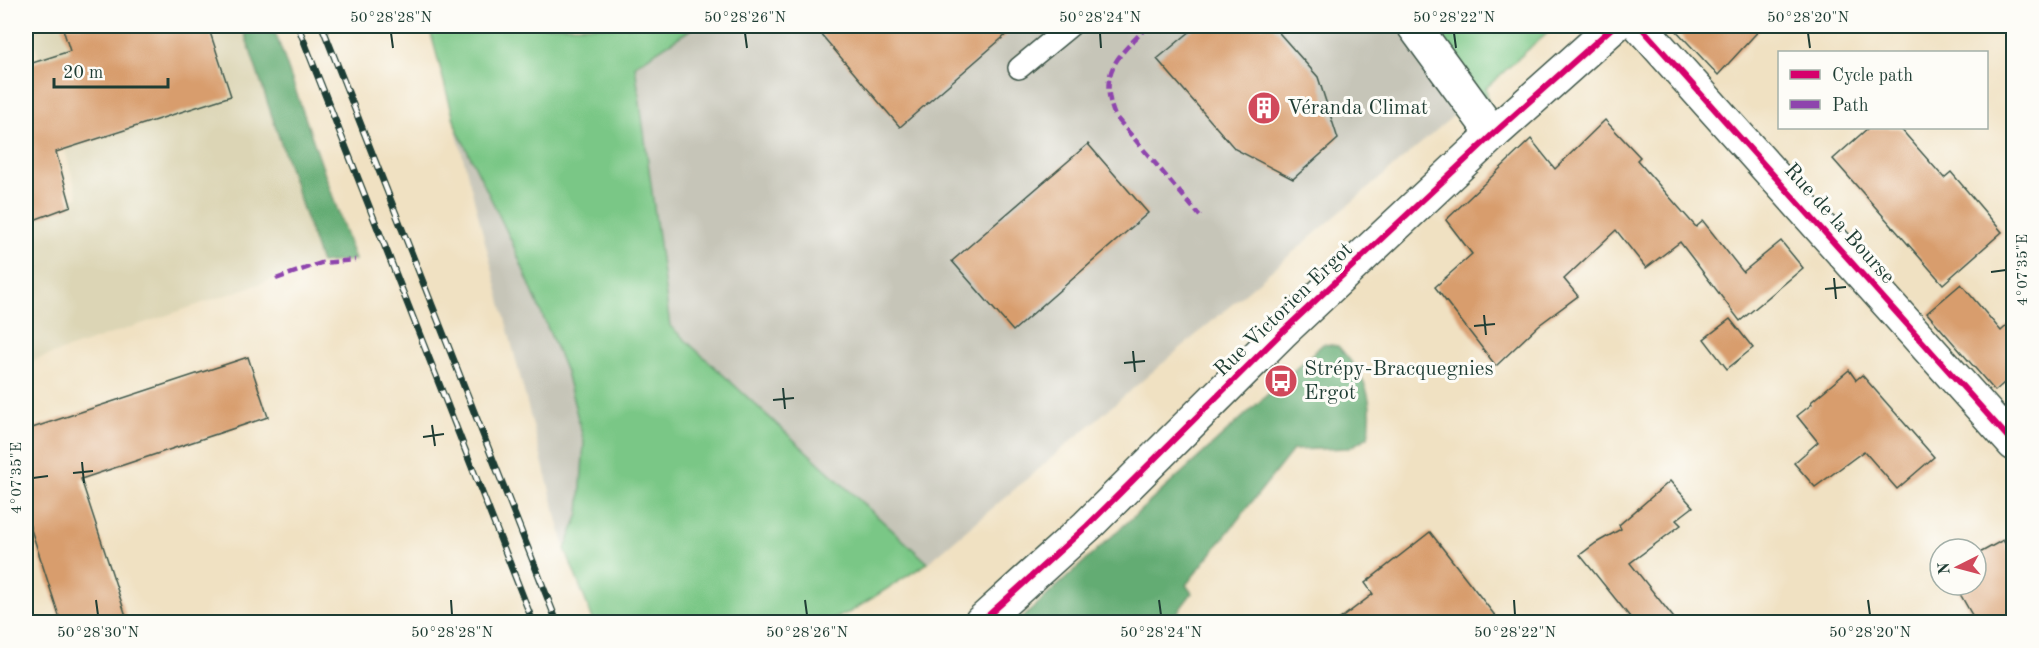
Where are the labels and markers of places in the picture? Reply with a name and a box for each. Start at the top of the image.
building icon: Véranda Climat [1246,90,1282,126]
place label: Véranda Climat [1287,98,1428,119]
place label: Strépy-Bracquegnies Ergot [1304,359,1494,404]
bus stop icon: Strépy-Bracquegnies Ergot [1263,363,1299,399]

